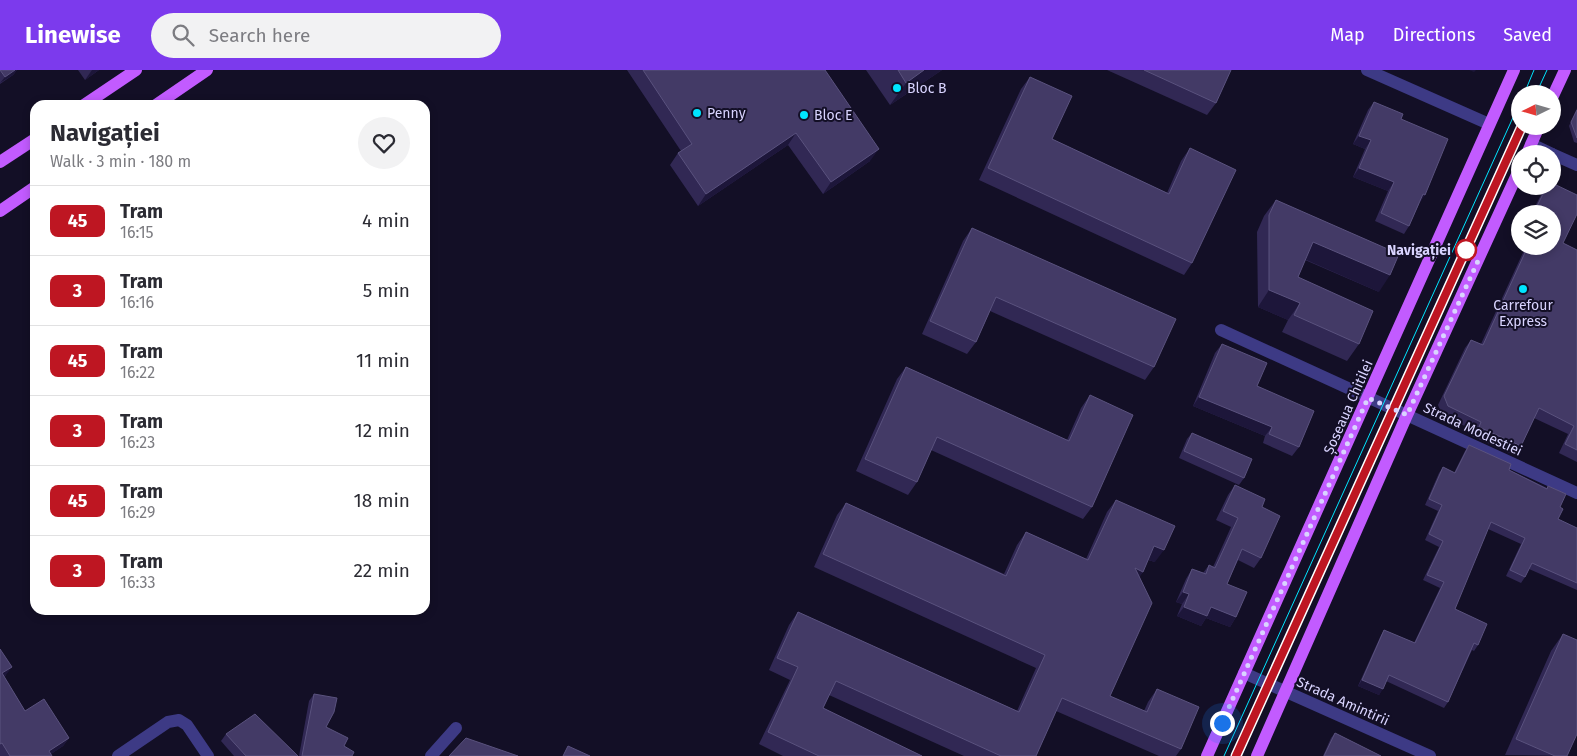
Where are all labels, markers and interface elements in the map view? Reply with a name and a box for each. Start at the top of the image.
search box [151,13,501,58]
text: Linewise [25,21,121,49]
icon: search [169,21,197,49]
text: Search here [209,24,310,47]
text: Map [1330,24,1365,46]
text: Directions [1393,24,1475,46]
text: Saved [1503,24,1552,46]
place label: Bloc B [907,80,947,97]
marker: Bloc B [891,82,903,94]
north arrow [1511,85,1561,135]
map controls [1511,85,1561,255]
place label: Penny [707,105,746,122]
marker: Penny [691,107,703,119]
place label: Bloc E [814,107,853,124]
marker: Bloc E [798,109,810,121]
button: heart [358,117,410,169]
text: Navigației [50,119,160,147]
button: locate [1511,145,1561,195]
text: Walk · 3 min · 180 m [50,152,191,171]
text: Tram [120,200,163,223]
button: layers [1511,205,1561,255]
text: 4 min [362,209,410,232]
text: 45 [68,210,87,232]
text: 16:15 [120,223,154,242]
marker: Navigației [1455,239,1477,261]
place label: Navigației [1387,242,1451,260]
text: Tram [120,270,163,293]
text: 5 min [363,279,410,302]
text: 3 [73,280,82,302]
marker: Carrefour Express [1517,283,1529,295]
text: 16:16 [120,293,154,312]
place label: Carrefour Express [1493,297,1553,330]
text: Tram [120,340,163,363]
text: 11 min [356,349,410,372]
text: 45 [68,350,87,372]
street label: Șoseaua Chitilei [1320,357,1378,457]
text: 16:22 [120,363,155,382]
street label: Strada Modestiei [1421,399,1525,460]
text: Tram [120,410,163,433]
text: 12 min [355,419,410,442]
text: 3 [73,420,82,442]
text: 16:23 [120,433,155,452]
text: Tram [120,480,163,503]
text: 18 min [353,489,410,512]
text: 45 [68,490,87,512]
text: 16:29 [120,503,155,522]
text: Tram [120,550,163,573]
text: 22 min [353,559,410,582]
text: 3 [73,560,82,582]
text: 16:33 [120,573,155,592]
street label: Strada Amintirii [1294,673,1392,729]
your location [1210,711,1235,736]

